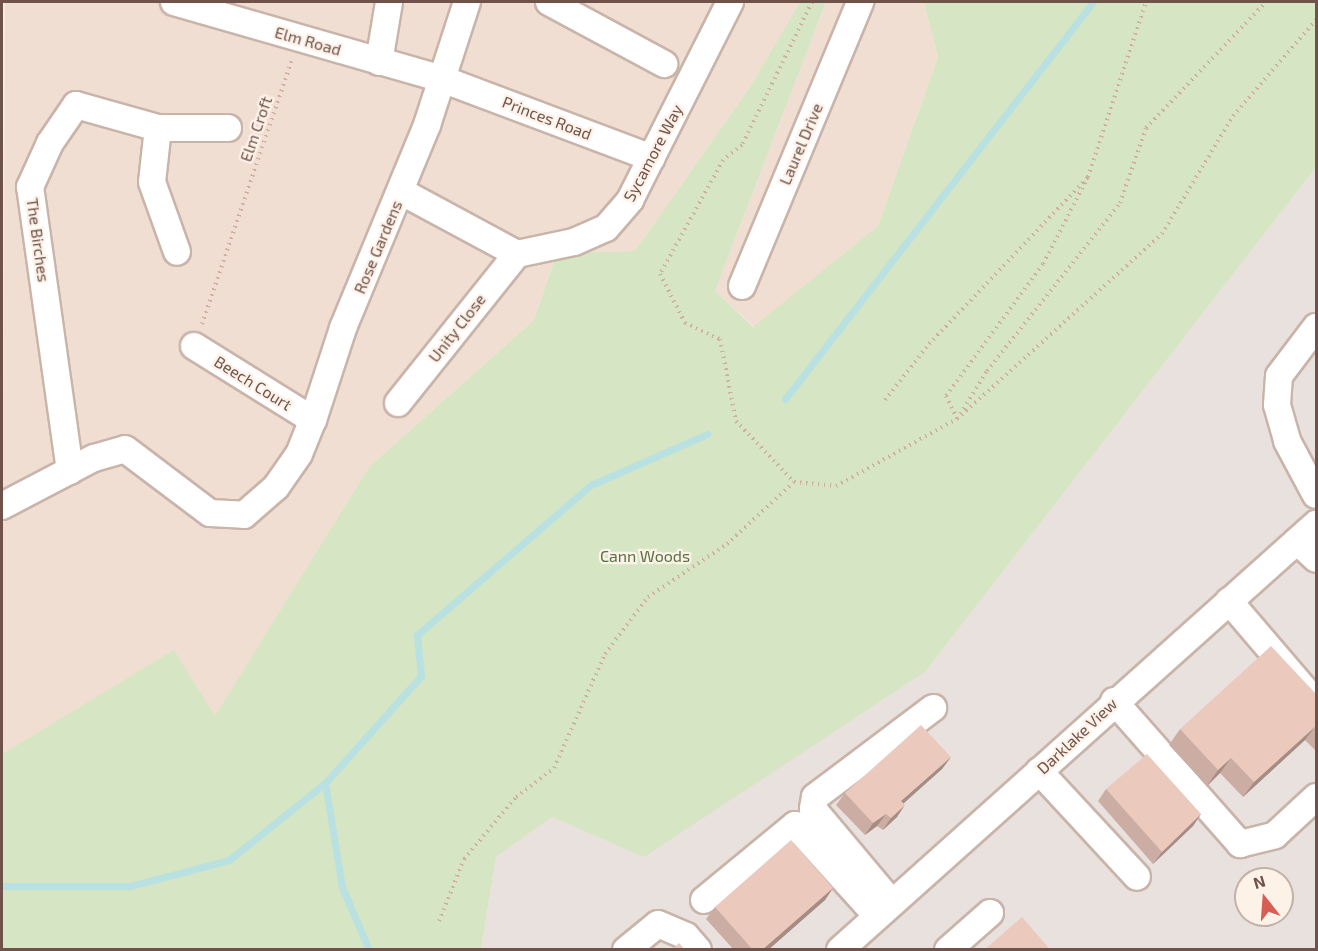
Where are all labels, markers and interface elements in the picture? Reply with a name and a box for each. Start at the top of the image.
street label: Elm Road [273,22,343,60]
street label: Princes Road [500,92,594,144]
street label: Elm Croft [236,94,276,164]
street label: Laurel Drive [775,100,827,188]
street label: Sycamore Way [619,101,687,205]
street label: The Birches [23,197,53,283]
street label: Rose Gardens [350,197,406,297]
street label: Unity Close [424,290,490,366]
street label: Beech Court [211,352,295,414]
park label: Cann Woods [600,546,690,566]
street label: Darklake View [1033,694,1121,778]
north arrow [1234,867,1294,927]
text: N [1251,870,1267,892]

